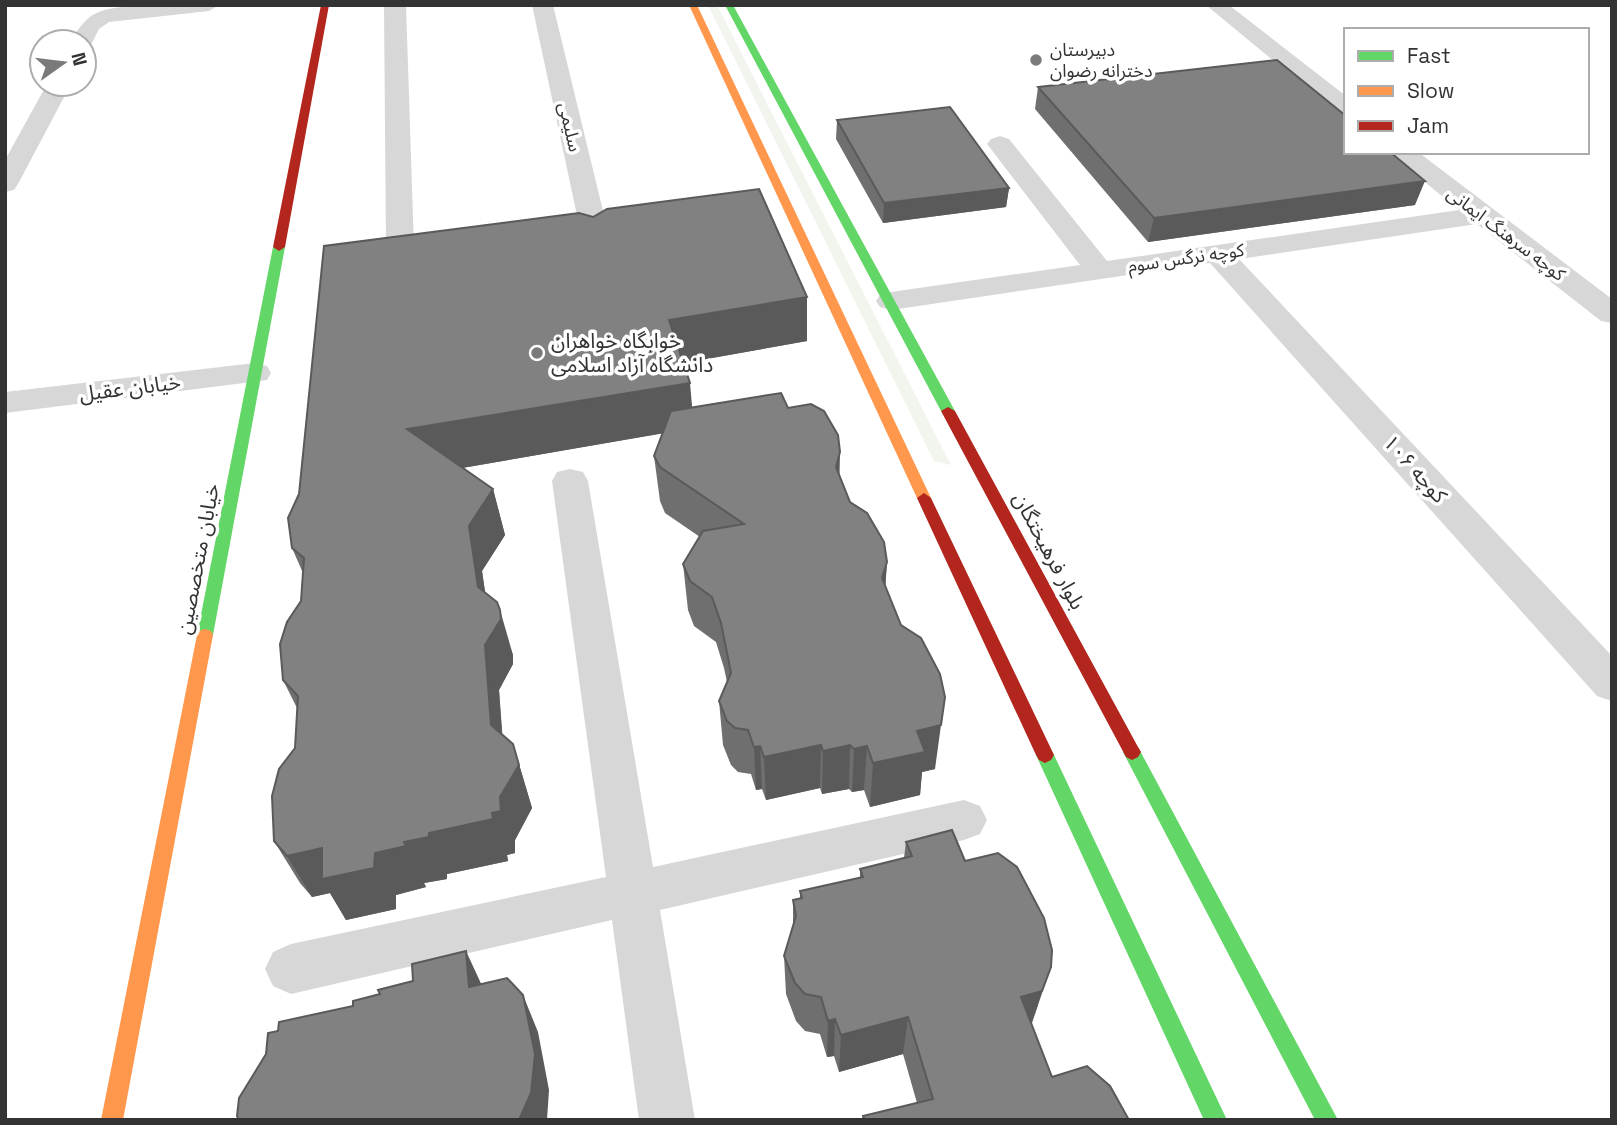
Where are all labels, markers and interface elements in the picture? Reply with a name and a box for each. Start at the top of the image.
north arrow [28,28,98,98]
legend [1344,28,1589,154]
place label: دبیرستان دخترانه رضوان [1050,38,1153,82]
text: Fast [1407,42,1451,69]
text: N [65,50,93,68]
marker: دبیرستان دخترانه رضوان [1028,52,1044,68]
text: Slow [1407,77,1455,104]
street label: سلیمی [554,100,587,154]
text: Jam [1407,112,1449,139]
street label: کوچه سرهنگ ایمانی [1442,182,1571,286]
street label: کوچه نرگس سوم [1126,238,1247,280]
place label: خوابگاه خواهران دانشگاه آزاد اسلامی [551,327,713,378]
marker: خوابگاه خواهران دانشگاه آزاد اسلامی [529,345,545,361]
street label: خیابان عقیل [78,368,182,407]
street label: کوچه ۱۰۶ [1378,429,1453,509]
street label: خیابان متخصصین [170,481,225,637]
street label: بلوار فرهیختگان [1007,487,1092,614]

